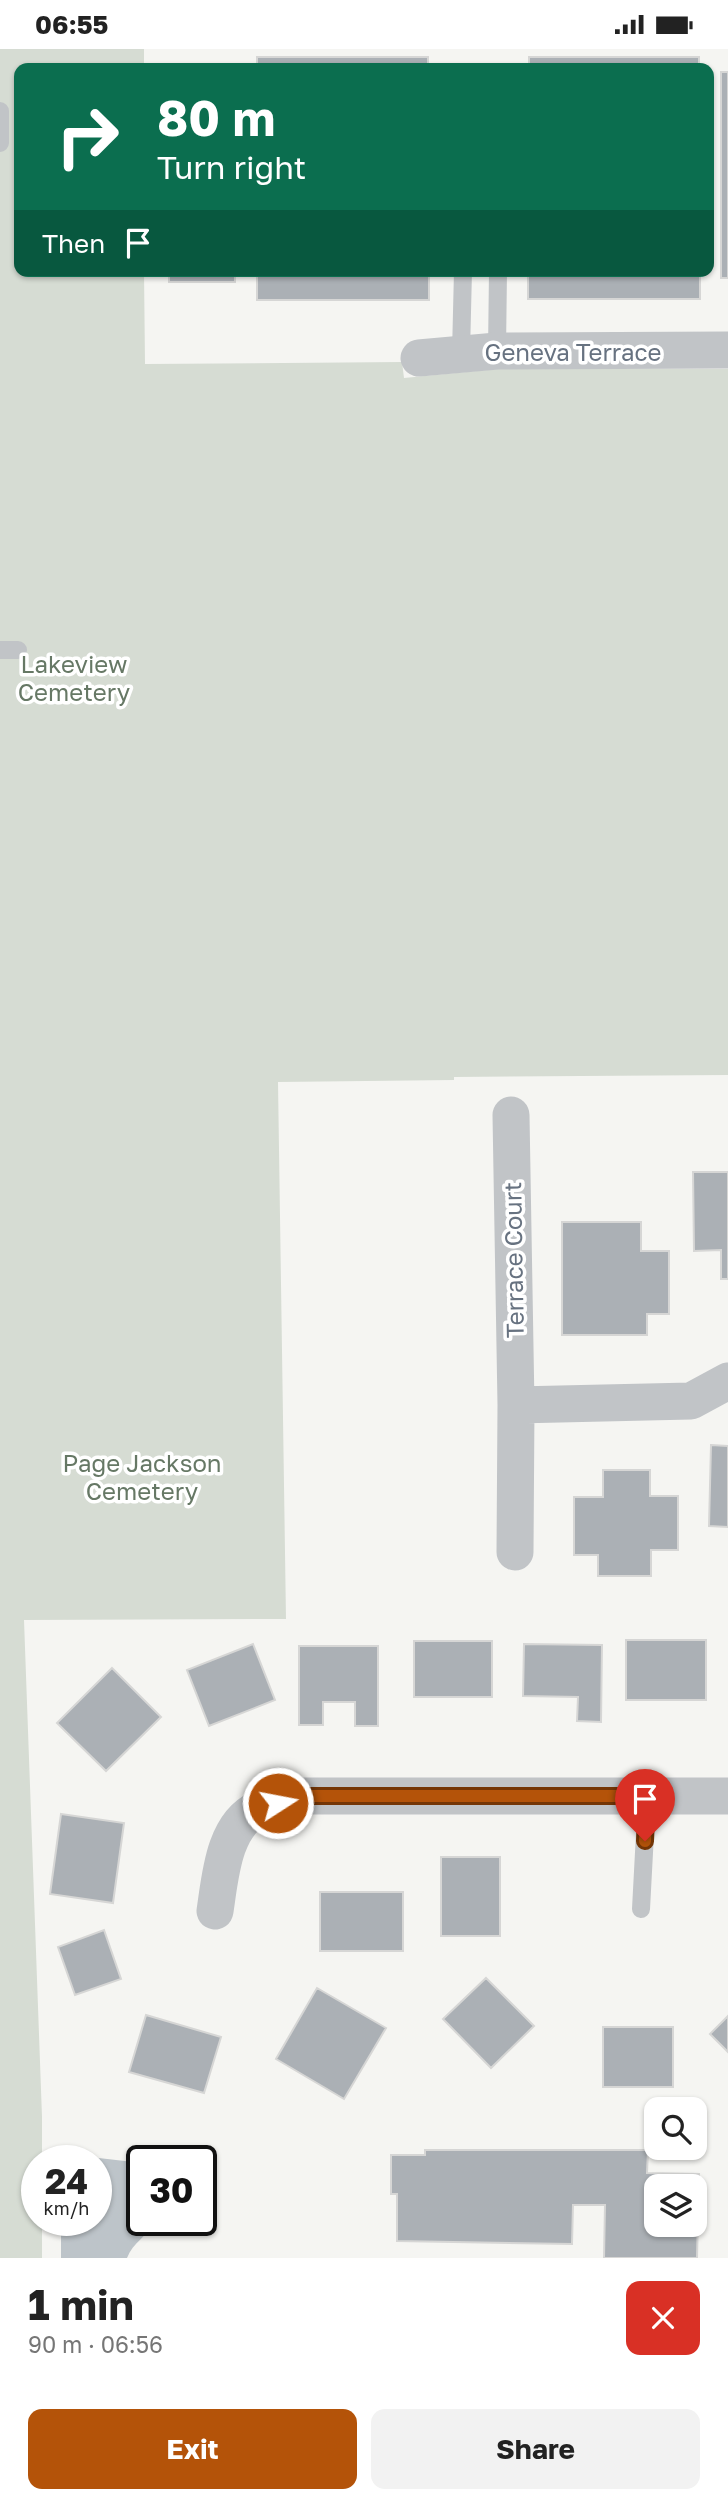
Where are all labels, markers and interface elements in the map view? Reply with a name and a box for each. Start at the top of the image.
text: 06:55 [35,9,108,40]
text: 80 m [157,88,275,147]
icon: right [42,91,133,182]
text: Turn right [157,148,306,186]
icon: arrive [119,224,157,262]
text: Then [42,228,105,259]
street label: Geneva Terrace [485,337,662,366]
park label: Lakeview Cemetery [18,649,130,706]
street label: Terrace Court [497,1182,529,1338]
park label: Page Jackson Cemetery [62,1448,222,1505]
position arrow [241,1766,315,1840]
pin [615,1769,675,1841]
icon: arrive [626,1780,664,1818]
map controls [644,2097,707,2237]
button: search [644,2097,707,2160]
speed limit sign: 30 [126,2145,217,2236]
text: 24 [45,2160,88,2202]
button: layers [644,2174,707,2237]
text: km/h [44,2197,89,2219]
text: 1 min [28,2279,134,2329]
button: close [626,2281,700,2355]
text: 90 m · 06:56 [28,2330,163,2358]
button: Exit [28,2409,357,2489]
button: Share [371,2409,700,2489]

